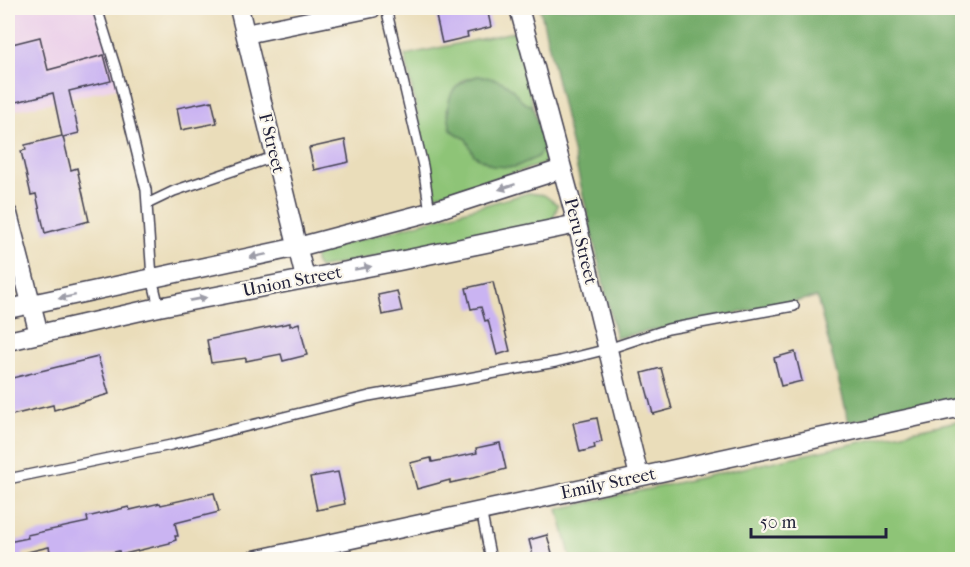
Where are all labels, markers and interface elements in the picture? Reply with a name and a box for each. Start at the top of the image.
street label: F Street [254,111,289,176]
one-way arrow [498,183,516,193]
street label: Peru Street [560,196,602,287]
one-way arrow [248,252,267,261]
street label: Union Street [241,261,344,301]
one-way arrow [354,263,373,272]
one-way arrow [58,292,77,302]
one-way arrow [189,294,208,303]
street label: Emily Street [559,463,658,504]
scale bar [751,501,886,539]
text: 50 m [760,512,797,533]

